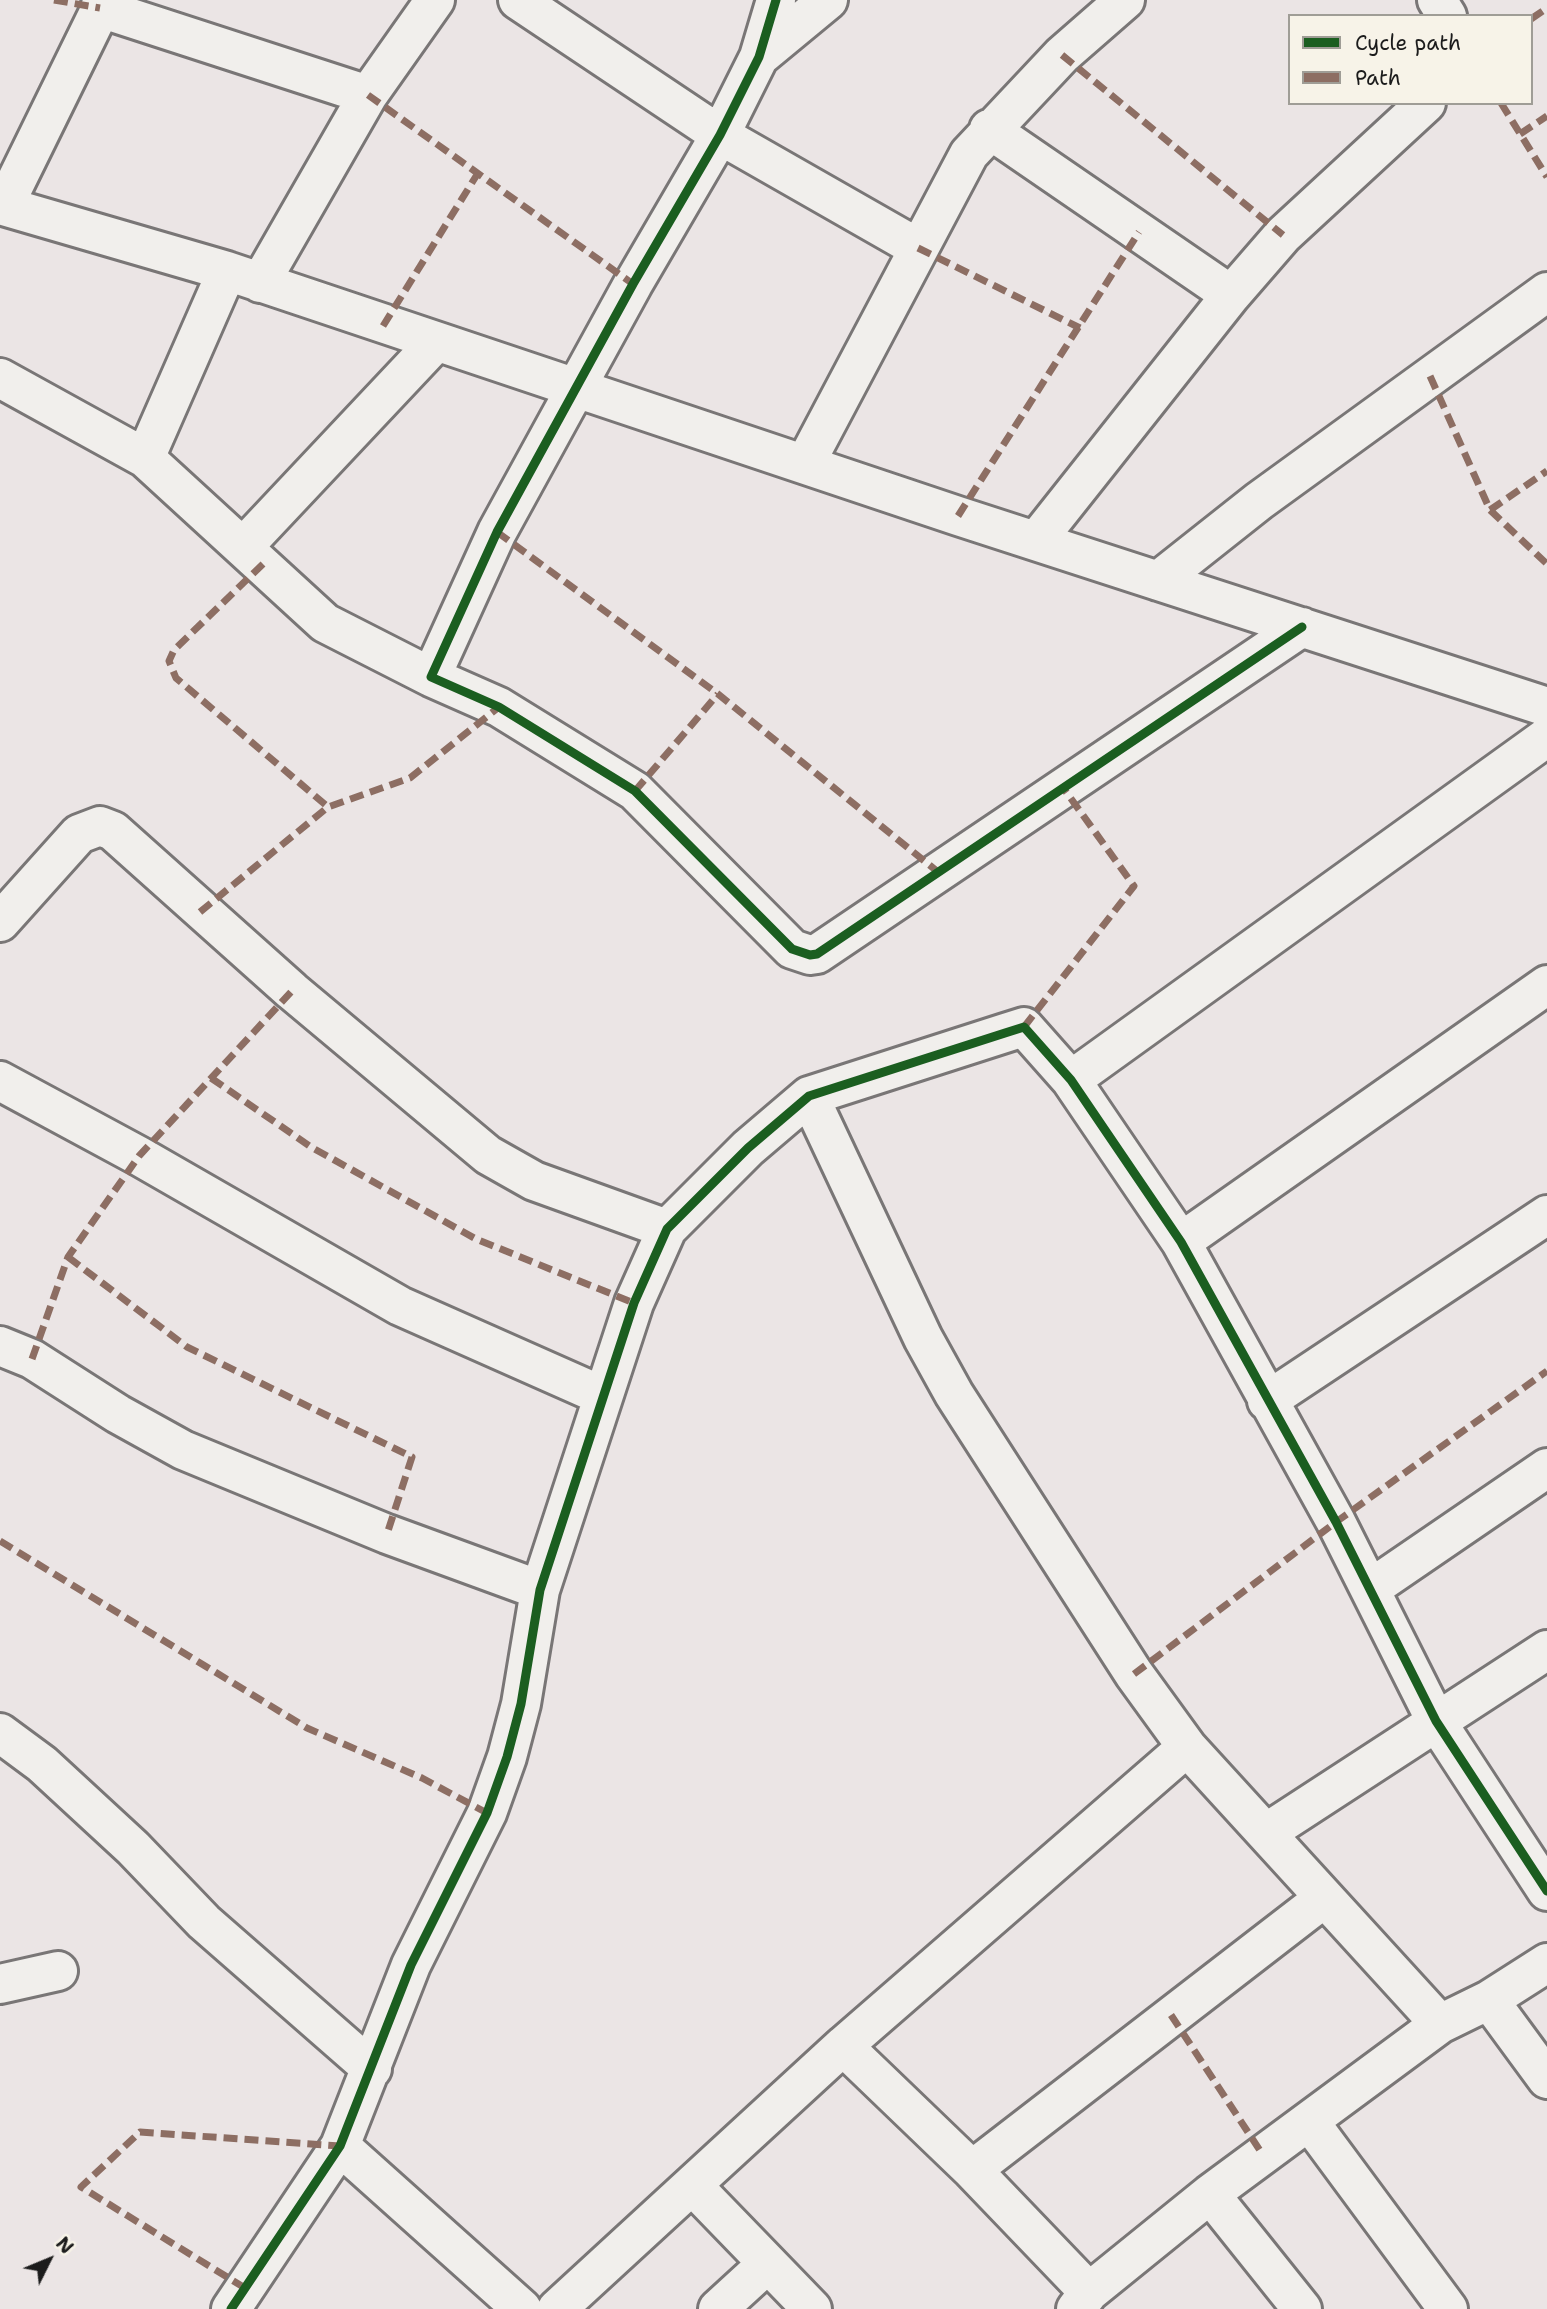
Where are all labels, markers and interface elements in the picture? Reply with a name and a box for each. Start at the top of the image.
legend [1288,14,1533,105]
text: Cycle path [1355,29,1461,57]
text: Path [1355,64,1401,92]
north arrow [14,2225,84,2295]
text: N [50,2231,79,2259]

